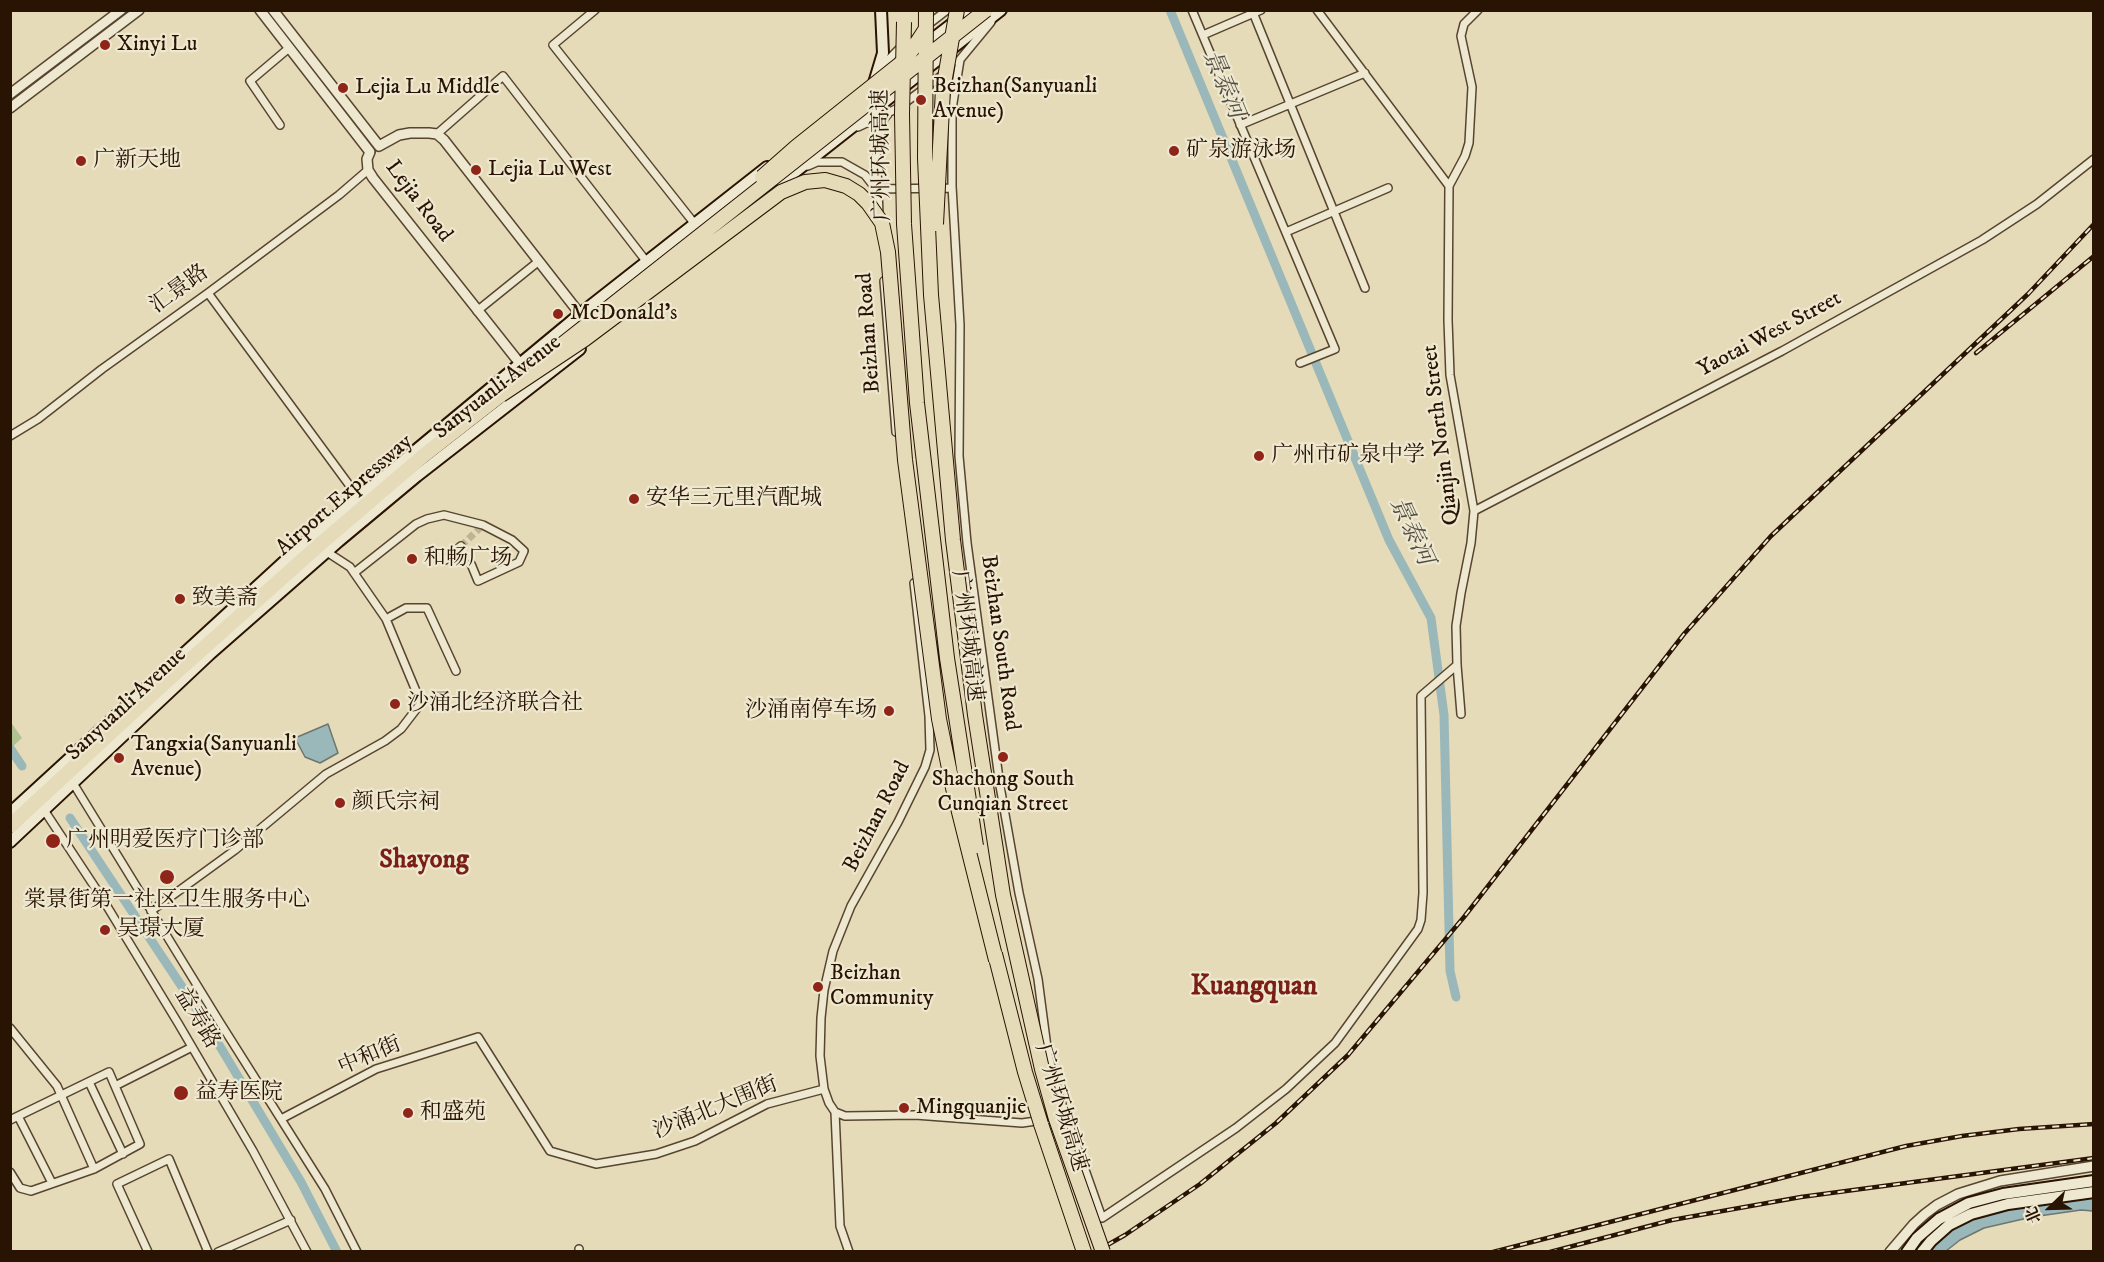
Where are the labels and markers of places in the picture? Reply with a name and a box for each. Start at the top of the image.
place label: Xinyi Lu [117,32,197,58]
marker: Xinyi Lu [98,38,112,52]
place label: Beizhan(Sanyuanli Avenue) [933,74,1097,125]
place label: Lejia Lu Middle [355,75,500,101]
marker: Lejia Lu Middle [336,81,350,95]
marker: Beizhan(Sanyuanli Avenue) [914,93,928,107]
place label: 矿泉游泳场 [1186,138,1296,164]
marker: 矿泉游泳场 [1167,144,1181,158]
place label: 广新天地 [93,148,181,174]
marker: 广新天地 [74,154,88,168]
place label: Lejia Lu West [488,157,612,183]
marker: Lejia Lu West [469,163,483,177]
place label: McDonald's [570,301,677,327]
marker: McDonald's [551,307,565,321]
place label: 广州市矿泉中学 [1271,443,1425,469]
marker: 广州市矿泉中学 [1252,449,1266,463]
place label: 安华三元里汽配城 [646,486,822,512]
marker: 安华三元里汽配城 [627,492,641,506]
place label: 和畅广场 [424,546,512,572]
marker: 和畅广场 [405,552,419,566]
place label: 致美斋 [192,586,258,612]
marker: 致美斋 [173,592,187,606]
place label: 沙涌北经济联合社 [407,691,583,717]
marker: 沙涌北经济联合社 [388,697,402,711]
place label: 沙涌南停车场 [745,698,877,724]
marker: 沙涌南停车场 [882,704,896,718]
place label: Tangxia(Sanyuanli Avenue) [131,732,297,784]
marker: Shachong South Cunqian Street [996,750,1010,764]
marker: Tangxia(Sanyuanli Avenue) [112,751,126,765]
place label: Shachong South Cunqian Street [932,767,1074,818]
place label: 颜氏宗祠 [352,790,440,816]
marker: 颜氏宗祠 [333,796,347,810]
place label: 广州明爱医疗门诊部 [66,828,264,854]
marker: 广州明爱医疗门诊部 [44,832,62,850]
marker: 棠景街第一社区卫生服务中心 [158,868,176,886]
place label: 棠景街第一社区卫生服务中心 [24,888,310,914]
place label: 吴璟大厦 [117,917,205,943]
marker: 吴璟大厦 [98,923,112,937]
place label: Beizhan Community [830,961,933,1012]
marker: Beizhan Community [811,980,825,994]
place label: 益寿医院 [195,1080,283,1106]
marker: 益寿医院 [172,1084,190,1102]
place label: Mingquanjie [916,1095,1026,1121]
place label: 和盛苑 [420,1100,486,1126]
marker: Mingquanjie [897,1101,911,1115]
marker: 和盛苑 [401,1106,415,1120]

